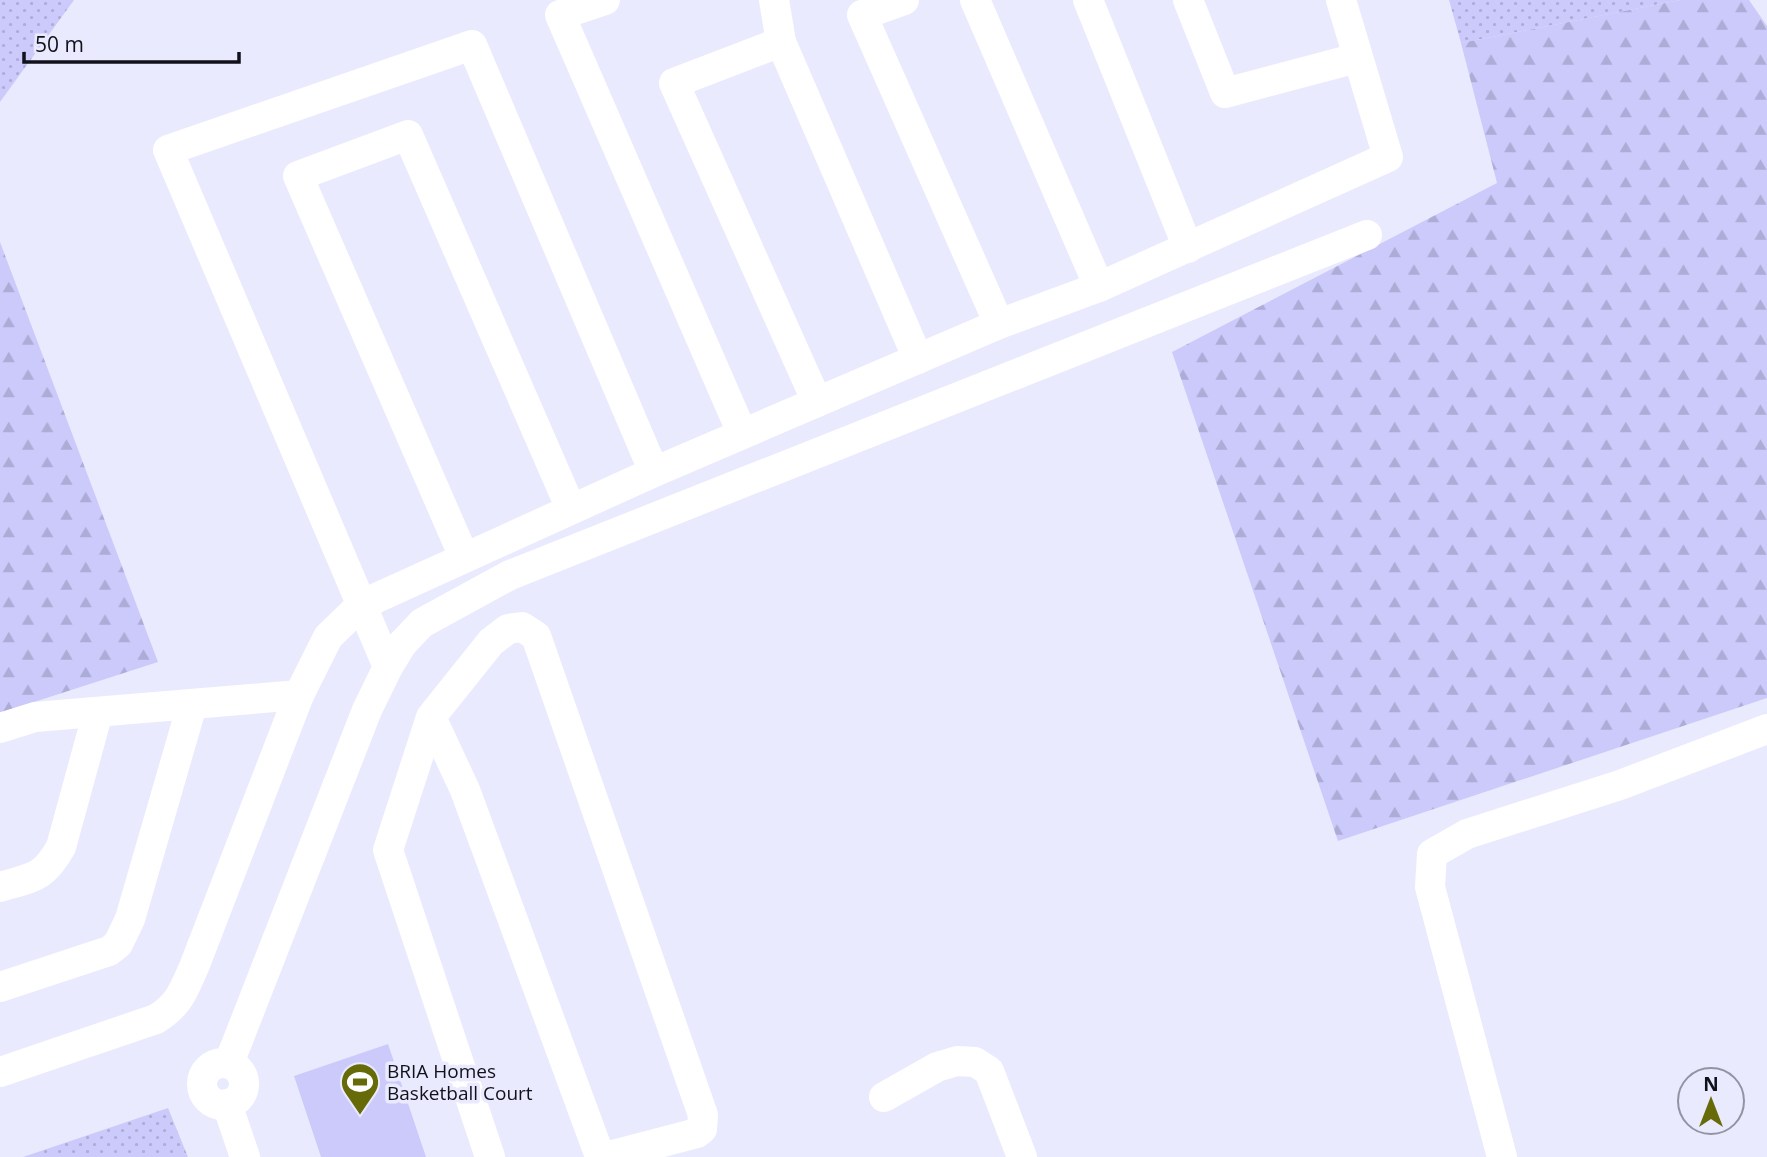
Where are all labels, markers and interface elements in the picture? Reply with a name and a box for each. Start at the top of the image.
scale bar [24,21,240,65]
text: 50 m [35,30,84,58]
place label: BRIA Homes Basketball Court [387,1058,533,1106]
sports icon: BRIA Homes Basketball Court [339,1061,381,1116]
north arrow [1676,1066,1746,1136]
text: N [1703,1071,1719,1097]

